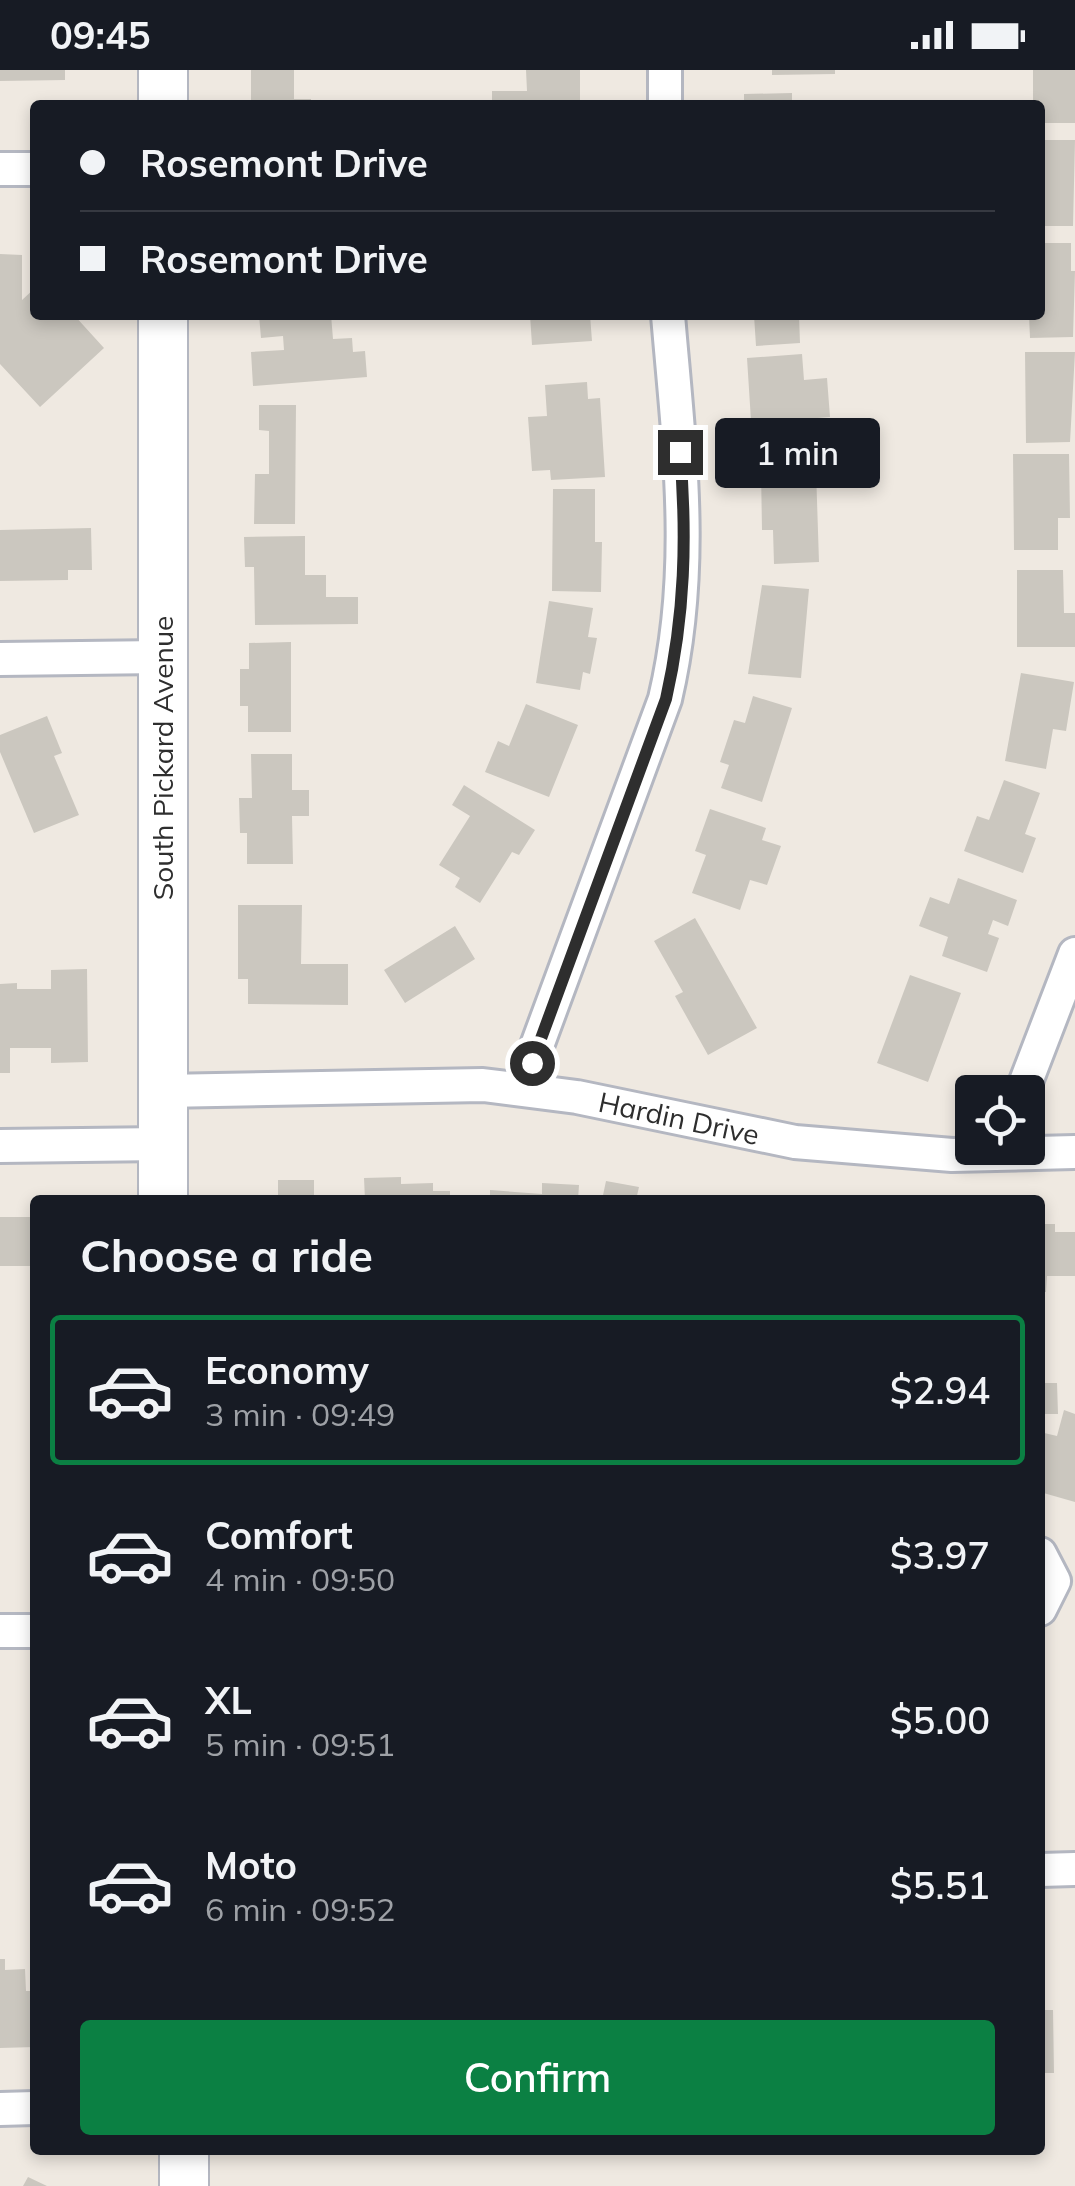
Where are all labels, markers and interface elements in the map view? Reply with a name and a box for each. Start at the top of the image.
text: 09:45 [50,11,151,59]
text: Rosemont Drive [140,139,428,187]
text: Rosemont Drive [140,235,428,283]
callout: 1 min [715,417,880,487]
route end [658,430,703,475]
text: 1 min [756,433,839,473]
street label: South Pickard Avenue [145,616,180,900]
route start [510,1041,555,1086]
map controls [955,1075,1045,1165]
button: locate [955,1075,1045,1165]
street label: Hardin Drive [596,1084,762,1152]
text: Choose a ride [80,1227,373,1283]
icon: car [85,1345,175,1435]
text: Economy [205,1346,369,1394]
text: $2.94 [890,1366,990,1414]
text: 3 min · 09:49 [205,1394,395,1434]
icon: car [85,1510,175,1600]
text: Comfort [205,1511,353,1559]
text: $3.97 [890,1531,990,1579]
text: 4 min · 09:50 [205,1559,395,1599]
icon: car [85,1675,175,1765]
text: XL [205,1676,252,1724]
text: $5.00 [890,1696,990,1744]
text: 5 min · 09:51 [205,1724,395,1764]
icon: car [85,1840,175,1930]
text: Moto [205,1841,297,1889]
text: $5.51 [890,1861,990,1909]
text: 6 min · 09:52 [205,1889,395,1929]
button: Confirm [80,2020,995,2135]

